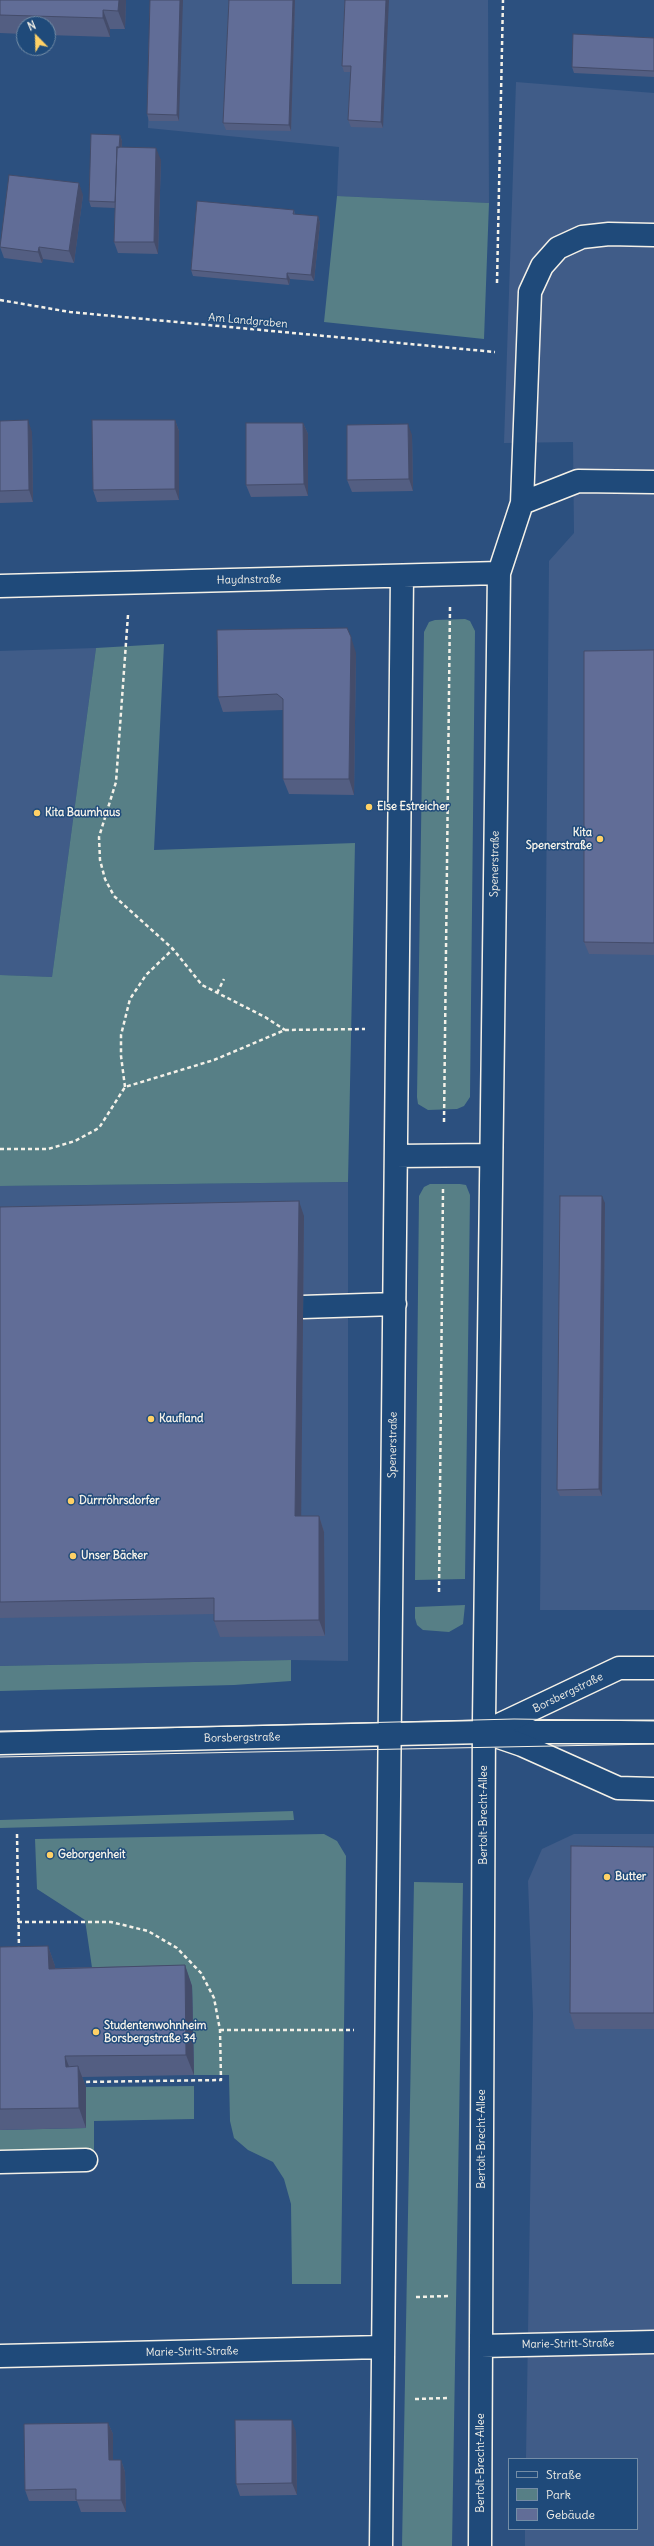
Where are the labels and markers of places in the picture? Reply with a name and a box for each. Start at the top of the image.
place label: Else Estreicher [377,800,450,814]
marker: Else Estreicher [364,802,374,812]
place label: Kita Baumhaus [45,806,120,820]
marker: Kita Baumhaus [32,808,42,818]
place label: Kita Spenerstraße [526,826,592,852]
marker: Kita Spenerstraße [595,834,605,844]
place label: Kaufland [159,1412,204,1426]
marker: Kaufland [146,1414,156,1424]
place label: Dürrröhrsdorfer [79,1494,159,1508]
marker: Dürrröhrsdorfer [66,1496,76,1506]
place label: Unser Bäcker [81,1549,148,1563]
marker: Unser Bäcker [68,1551,78,1561]
place label: Geborgenheit [58,1848,125,1862]
marker: Geborgenheit [45,1850,55,1860]
place label: Butter [615,1870,646,1884]
marker: Butter [602,1872,612,1882]
place label: Studentenwohnheim Borsbergstraße 34 [104,2019,206,2045]
marker: Studentenwohnheim Borsbergstraße 34 [91,2027,101,2037]

